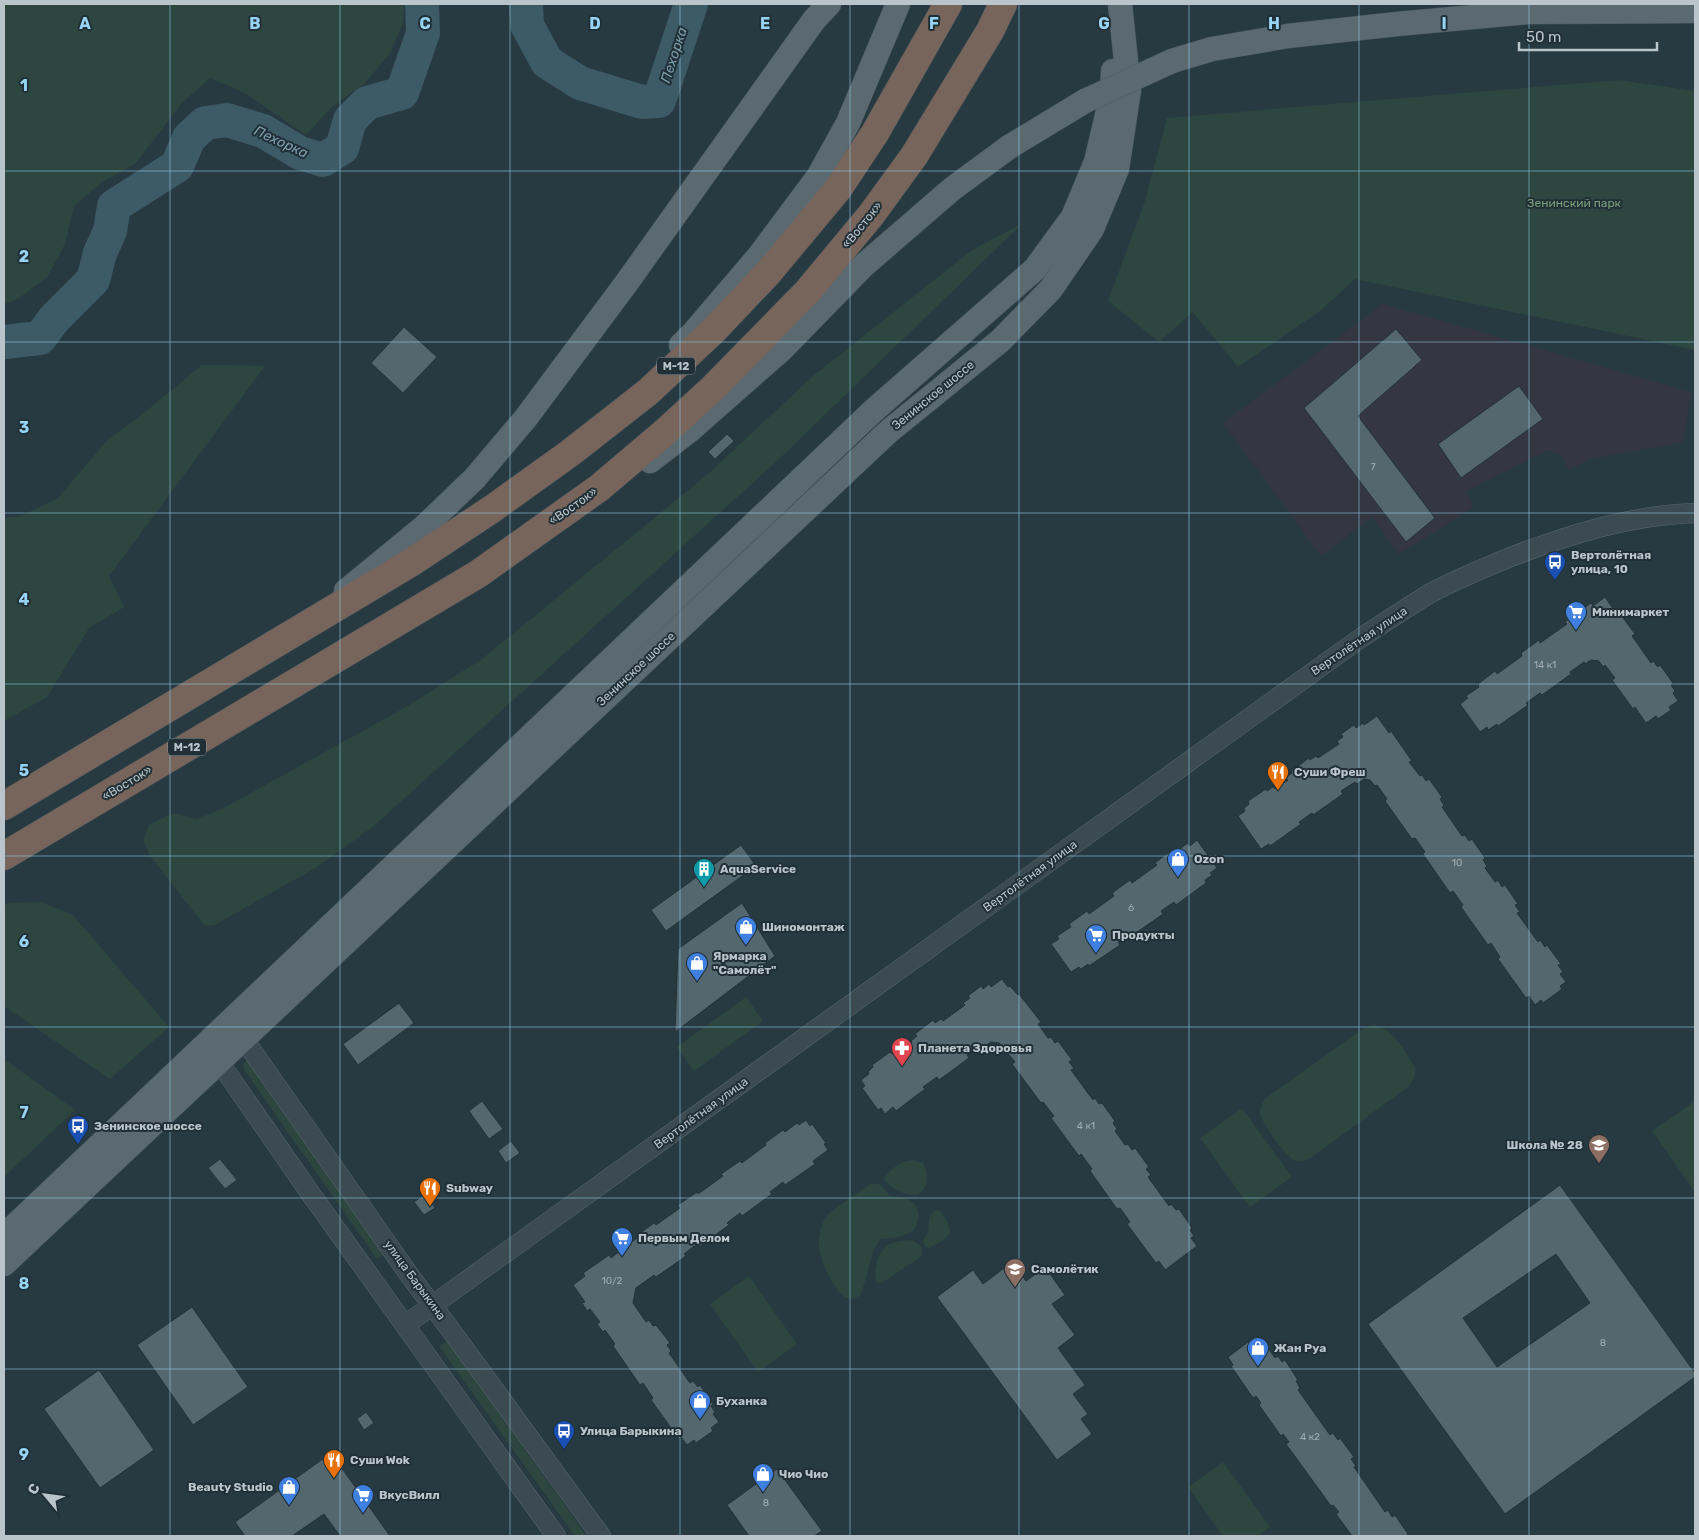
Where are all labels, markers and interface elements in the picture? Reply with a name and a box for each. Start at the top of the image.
text: A [79,14,91,33]
text: B [249,14,261,33]
text: C [419,14,431,33]
text: D [589,14,601,33]
text: E [760,14,770,33]
text: F [929,14,939,33]
text: G [1098,14,1110,33]
text: H [1268,14,1280,33]
text: I [1441,14,1447,33]
scale bar [1519,20,1656,52]
water label: Пехорка [657,25,691,85]
text: 50 m [1526,28,1561,46]
text: 1 [20,76,28,95]
water label: Пехорка [251,122,311,162]
park label: Зенинский парк [1527,196,1622,210]
street label: «Восток» [839,199,885,251]
text: 2 [19,247,29,266]
street label: Зенинское шоссе [889,357,977,432]
road number: М-12 [657,358,695,374]
text: 3 [19,418,29,437]
house number: 7 [1370,461,1376,473]
street label: «Восток» [546,484,600,528]
place label: Вертолётная улица, 10 [1571,548,1651,576]
bus stop icon: Вертолётная улица, 10 [1543,550,1567,581]
text: 4 [19,590,30,609]
supermarket icon: Минимаркет [1564,600,1588,631]
street label: Вертолётная улица [1308,604,1410,678]
place label: Минимаркет [1592,605,1669,619]
street label: Зенинское шоссе [594,629,678,709]
house number: 14 к1 [1534,659,1556,671]
road number: М-12 [168,739,206,756]
restaurant icon: Суши Фреш [1266,760,1290,791]
text: 5 [19,761,29,780]
street label: «Восток» [100,763,154,803]
place label: Суши Фреш [1294,765,1366,779]
street label: Вертолётная улица [980,837,1080,915]
shop icon: Ozon [1166,847,1190,878]
place label: Ozon [1194,852,1224,866]
building icon: AquaService [692,857,716,888]
house number: 10 [1452,857,1462,869]
place label: AquaService [720,862,796,876]
house number: 6 [1128,902,1134,914]
shop icon: Шиномонтаж [734,915,758,946]
place label: Шиномонтаж [762,920,845,934]
supermarket icon: Продукты [1084,923,1108,954]
place label: Продукты [1112,928,1175,942]
text: 6 [19,932,29,951]
place label: Ярмарка "Самолёт" [713,949,776,977]
shop icon: Ярмарка "Самолёт" [685,951,709,982]
pharmacy icon: Планета Здоровья [890,1036,914,1067]
place label: Планета Здоровья [918,1041,1032,1055]
street label: Вертолётная улица [651,1074,751,1152]
text: 7 [19,1103,29,1122]
bus stop icon: Зенинское шоссе [66,1114,90,1145]
place label: Зенинское шоссе [94,1119,202,1133]
house number: 4 к1 [1077,1120,1095,1132]
school or university icon: Школа № 28 [1587,1133,1611,1164]
place label: Школа № 28 [1507,1138,1583,1152]
restaurant icon: Subway [418,1176,442,1207]
place label: Subway [446,1181,493,1195]
supermarket icon: Первым Делом [610,1226,634,1257]
place label: Первым Делом [638,1231,730,1245]
street label: улица Барыкина [381,1237,449,1323]
school or university icon: Самолётик [1003,1257,1027,1288]
place label: Самолётик [1031,1262,1099,1276]
text: 8 [19,1274,30,1293]
house number: 10/2 [602,1275,623,1287]
shop icon: Жан Руа [1246,1336,1270,1367]
house number: 8 [1600,1337,1606,1349]
place label: Жан Руа [1274,1341,1326,1355]
shop icon: Буханка [688,1389,712,1420]
place label: Буханка [716,1394,767,1408]
bus stop icon: Улица Барыкина [552,1419,576,1450]
place label: Улица Барыкина [580,1424,682,1438]
house number: 4 к2 [1300,1431,1320,1443]
text: 9 [19,1445,29,1464]
restaurant icon: Суши Wok [322,1448,346,1479]
place label: Суши Wok [350,1453,410,1467]
shop icon: Чио Чио [751,1462,775,1493]
place label: Чио Чио [779,1467,828,1481]
north arrow [20,1470,70,1520]
shop icon: Beauty Studio [277,1475,301,1506]
text: С [24,1480,44,1497]
place label: Beauty Studio [188,1480,273,1494]
supermarket icon: ВкусВилл [351,1483,375,1514]
place label: ВкусВилл [379,1488,440,1502]
house number: 8 [763,1497,769,1509]

